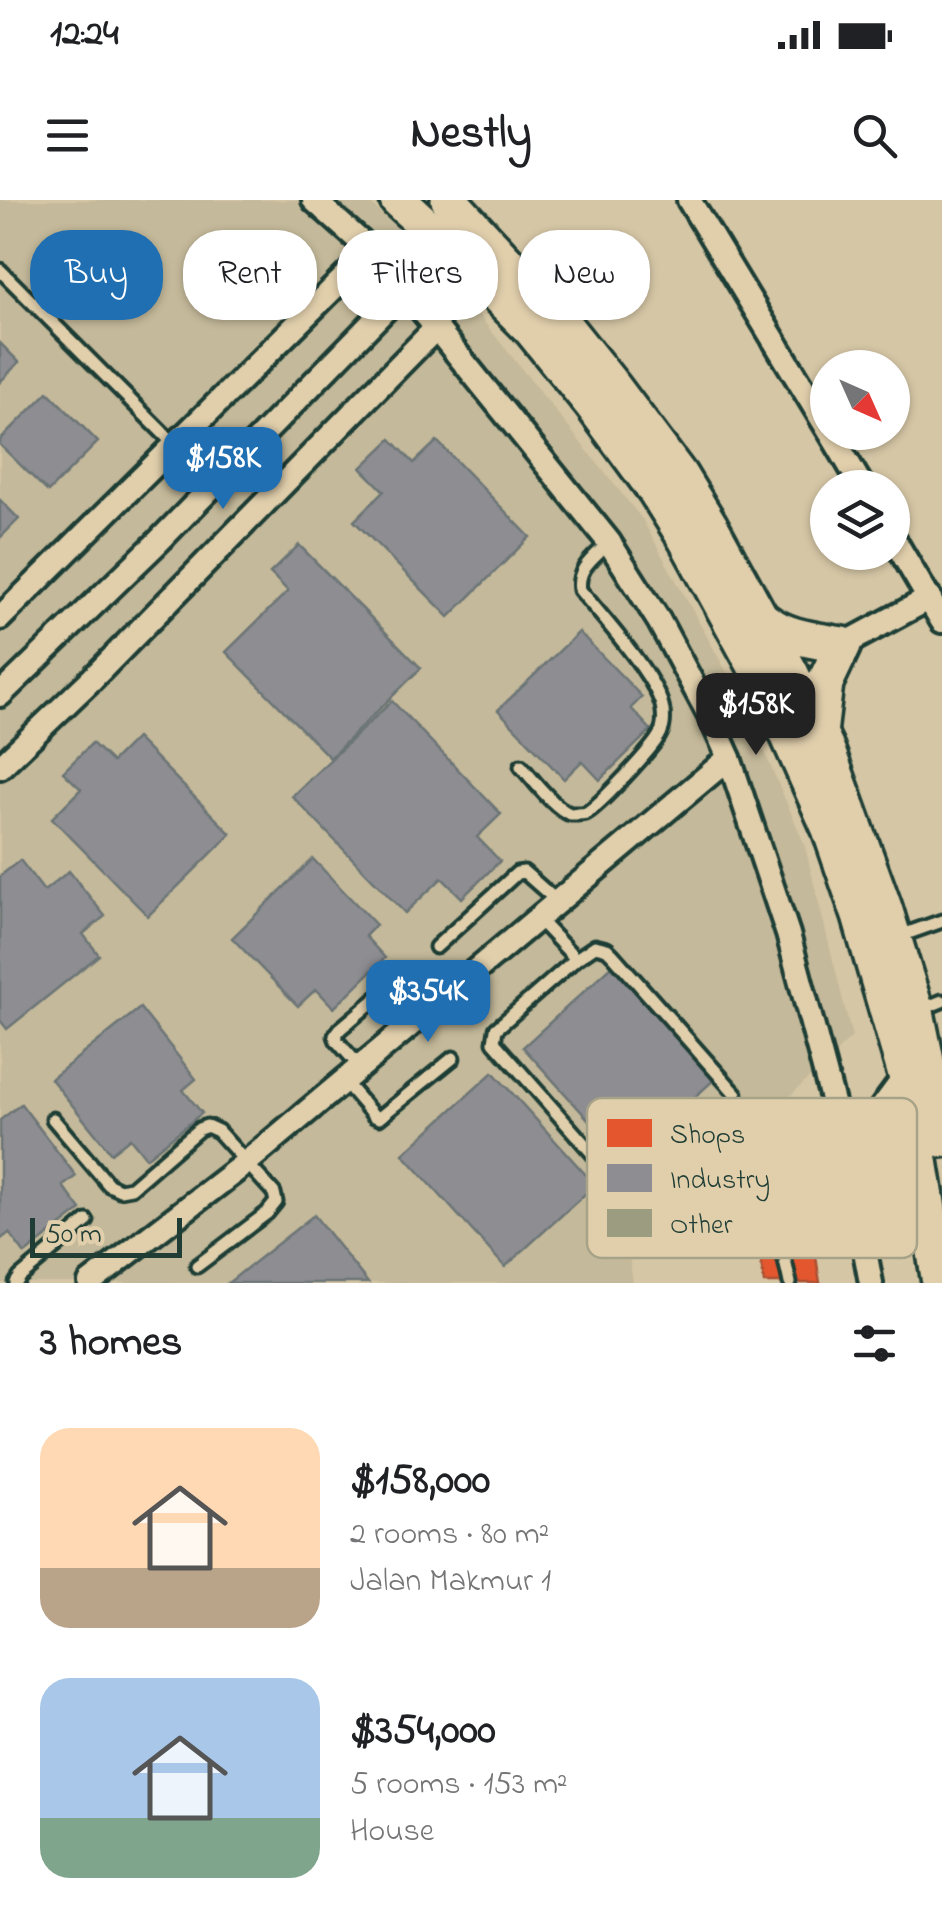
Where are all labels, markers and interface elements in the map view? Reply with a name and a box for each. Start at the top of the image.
text: 12:24 [50,7,119,63]
text: Nestly [410,102,532,168]
icon: menu [40,108,95,163]
icon: search [847,108,902,163]
chip: Buy [30,230,163,320]
chip: Rent [183,230,317,320]
chip: Filters [337,230,498,320]
chip: New [518,230,650,320]
north arrow [810,350,910,450]
map controls [810,350,910,570]
pin: $158K [153,427,293,512]
text: $158K [185,436,261,483]
button: layers [810,470,910,570]
pin: $158K [686,673,826,758]
text: $158K [718,682,794,729]
pin: $354K [358,960,498,1045]
text: $354K [388,969,468,1016]
legend [587,1098,917,1258]
text: Shops [670,1116,745,1157]
text: Industry [670,1161,770,1202]
text: Other [670,1206,733,1247]
scale bar [30,1213,182,1258]
text: 50 m [45,1215,102,1256]
text: 3 homes [40,1313,182,1374]
icon: filters [847,1316,902,1371]
text: $158,000 [350,1451,490,1512]
icon: home [120,1468,240,1588]
text: 2 rooms · 80 m² [350,1512,549,1559]
text: Jalan Makmur 1 [350,1559,551,1606]
text: $354,000 [350,1701,496,1762]
icon: home [120,1718,240,1838]
text: 5 rooms · 153 m² [350,1762,567,1809]
text: House [350,1809,434,1856]

